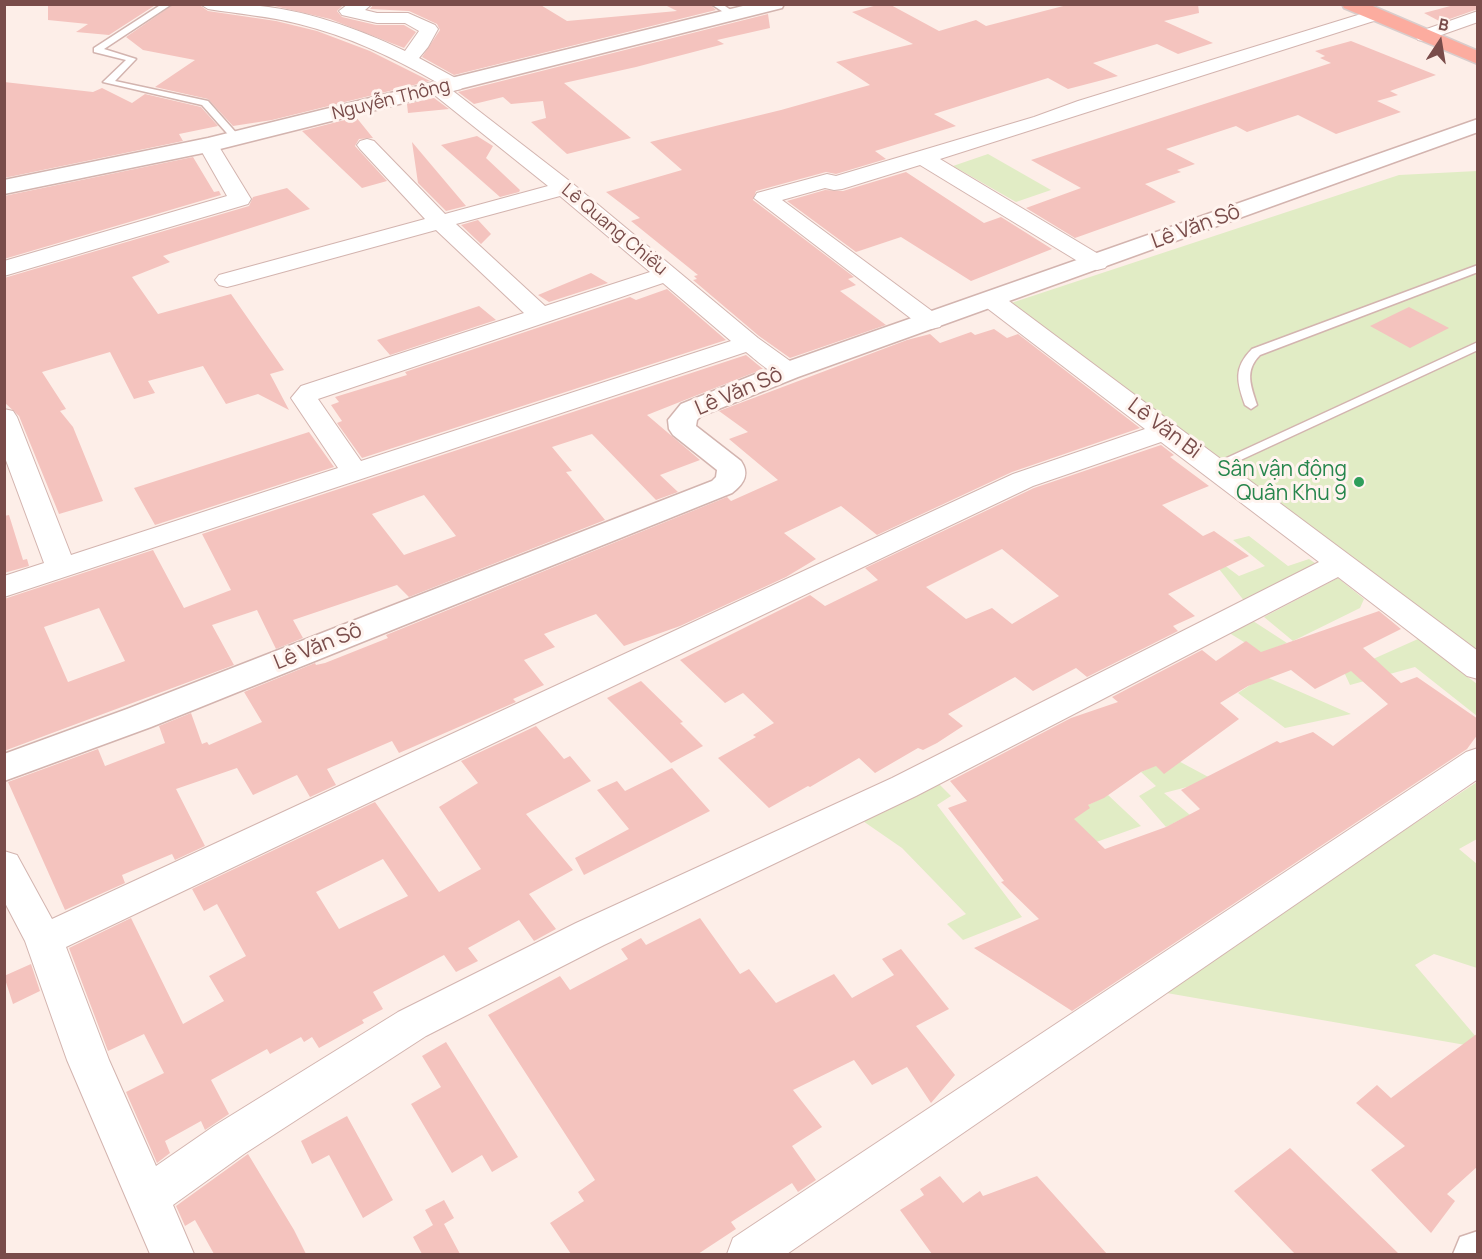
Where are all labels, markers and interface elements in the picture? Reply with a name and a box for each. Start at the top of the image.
north arrow [1410,12,1470,72]
text: B [1437,13,1451,36]
street label: Nguyễn Thông [330,75,452,125]
street label: Lê Quang Chiểu [557,180,671,280]
street label: Lê Văn Sô [1148,199,1244,255]
street label: Lê Văn Sô [691,362,787,422]
street label: Lê Văn Bì [1122,393,1206,465]
place label: Sân vận động Quân Khu 9 [1218,457,1347,507]
marker: Sân vận động Quân Khu 9 [1352,475,1366,489]
street label: Lê Văn Sô [270,618,366,676]

